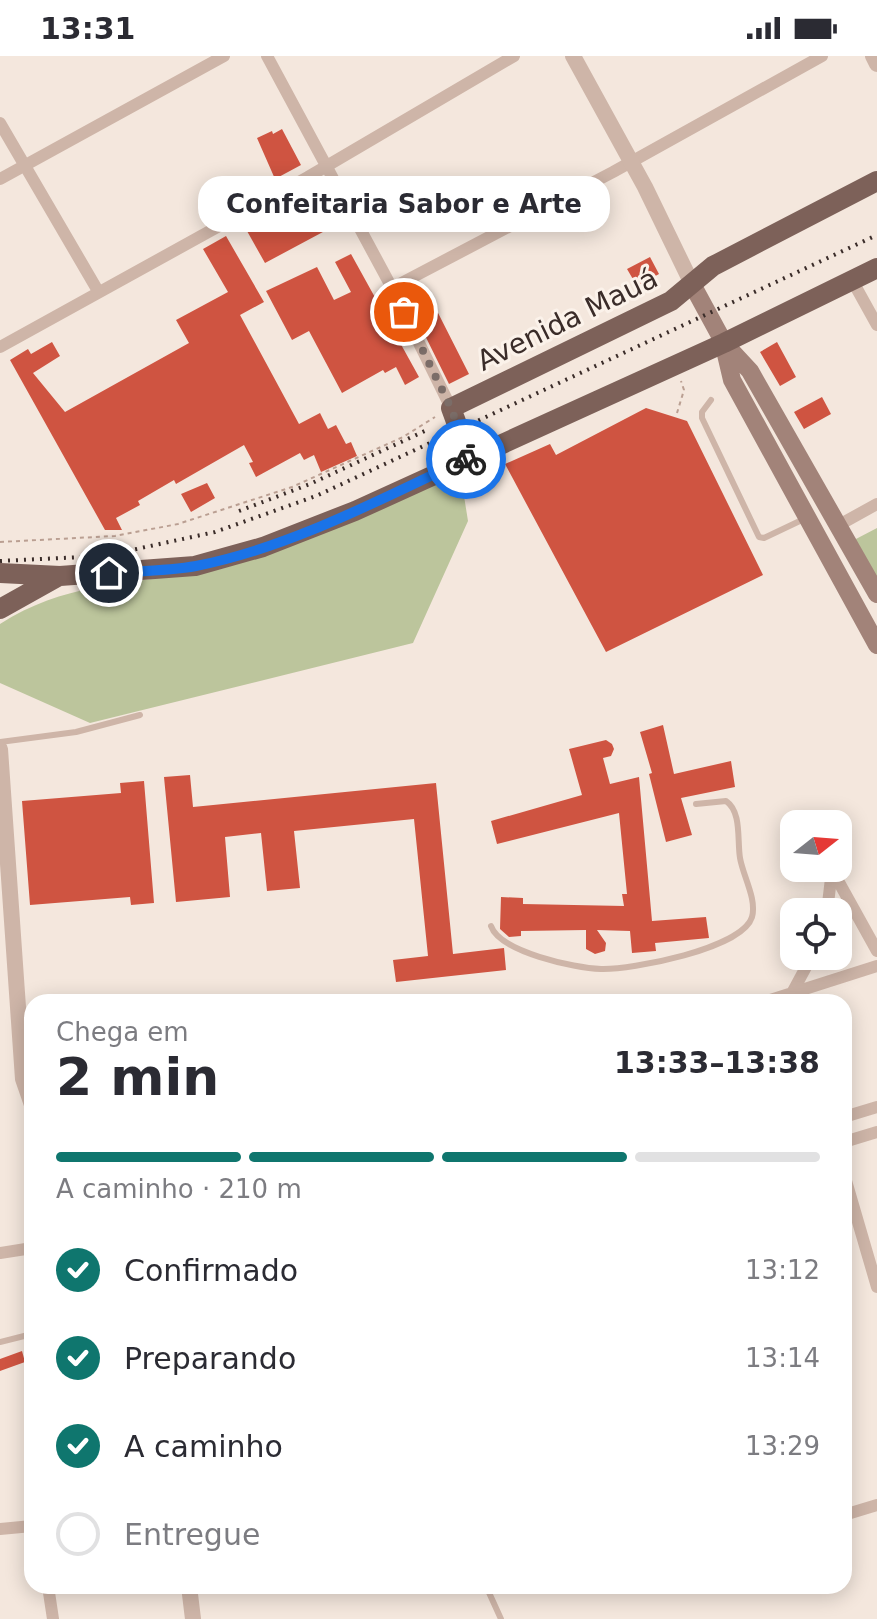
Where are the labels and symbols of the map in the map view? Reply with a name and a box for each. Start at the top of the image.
callout: Confeitaria Sabor e Arte [198,176,610,232]
street label: Avenida Mauá [472,261,663,377]
pin [370,278,438,346]
courier [426,419,506,499]
pin [75,539,143,607]
north arrow [780,810,852,882]

